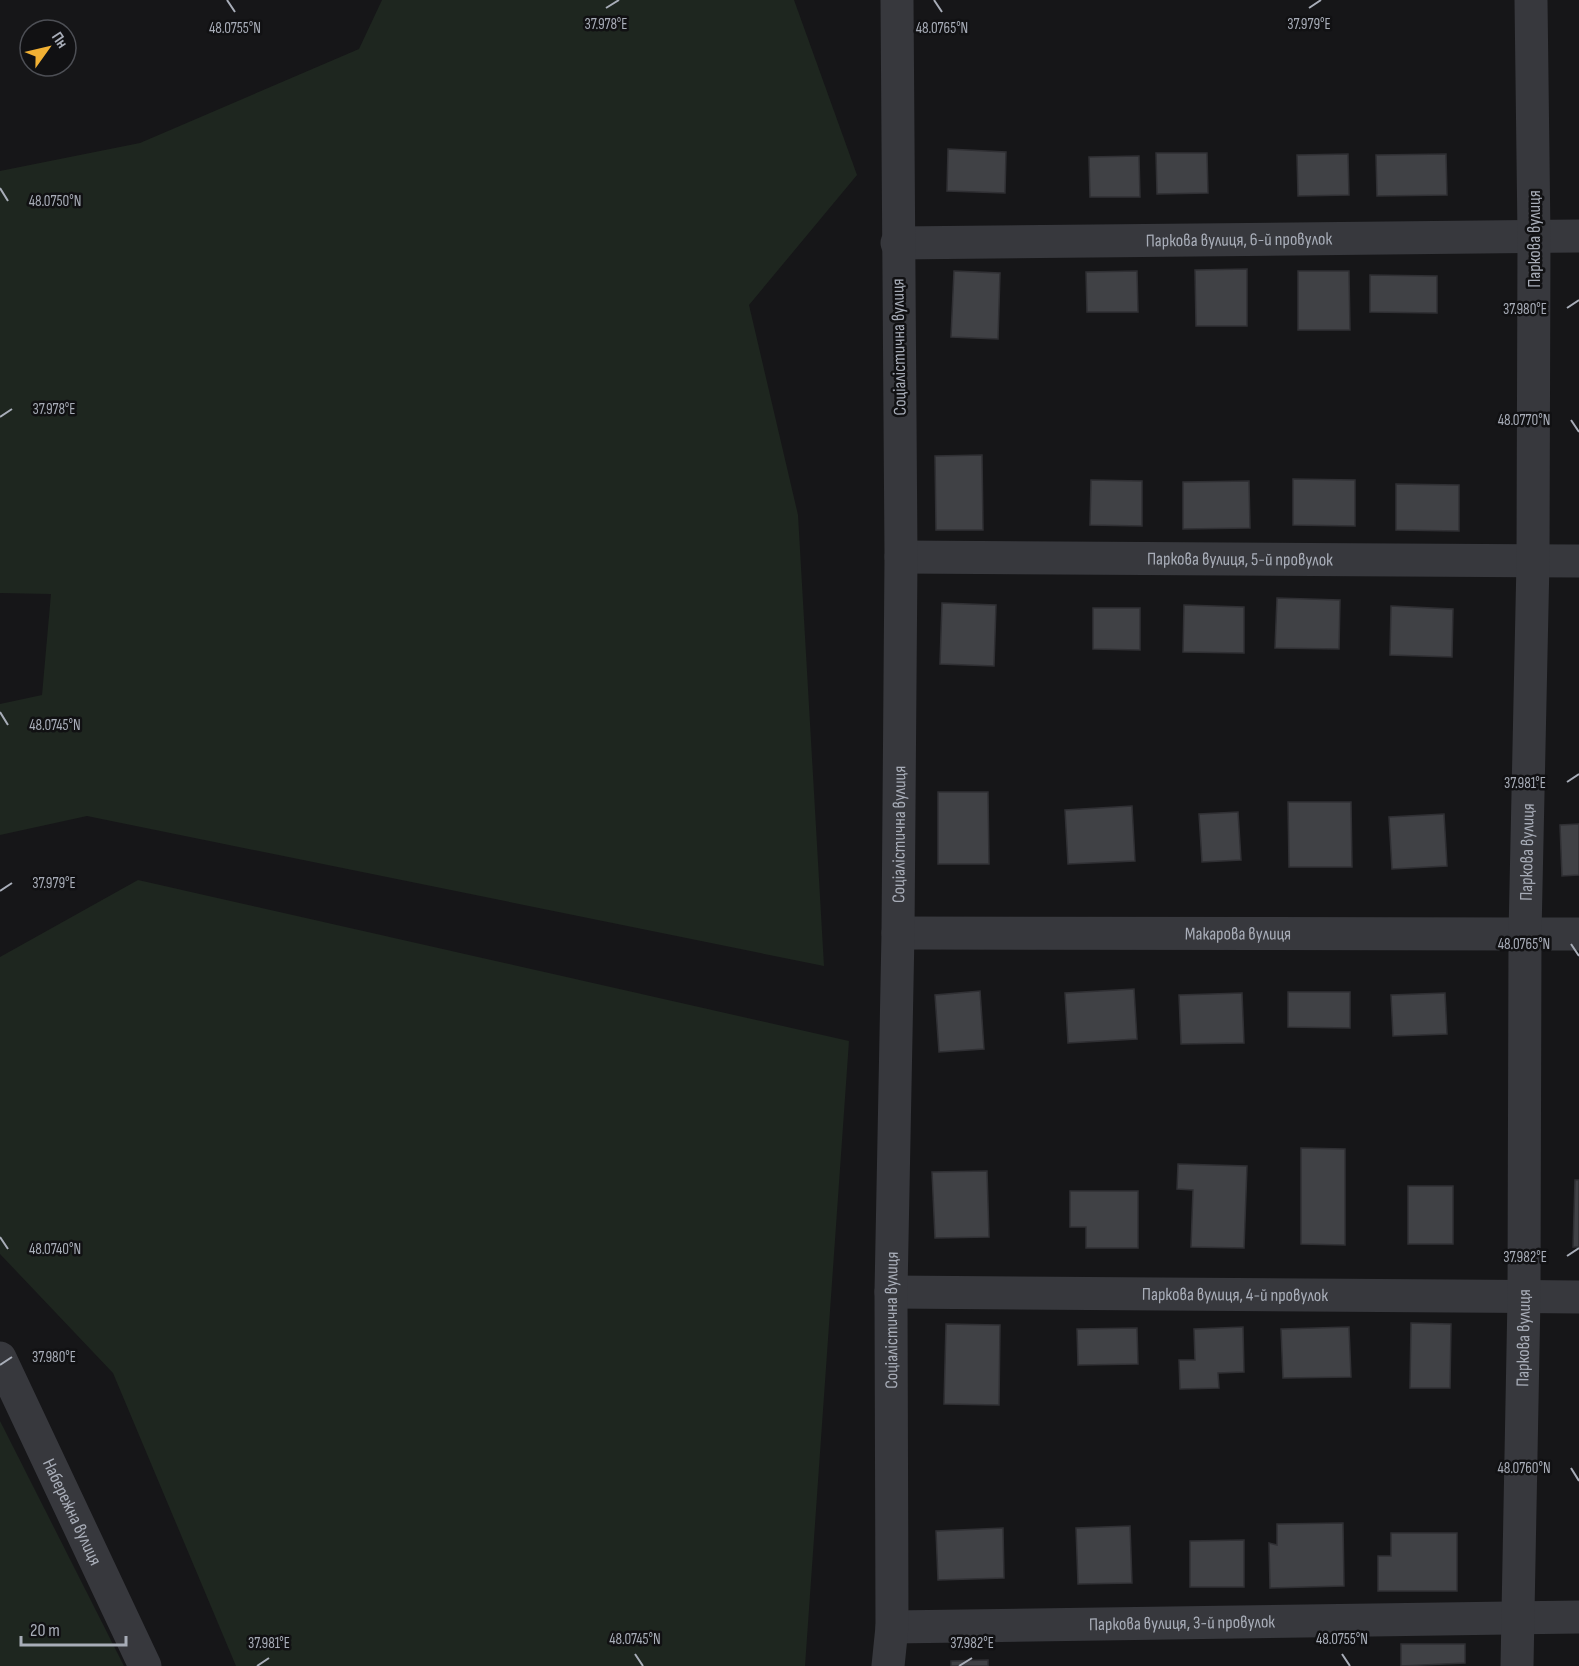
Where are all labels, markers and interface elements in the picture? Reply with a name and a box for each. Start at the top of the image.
text: 37.978°E [584,15,628,34]
text: 37.979°E [1287,15,1331,34]
north arrow [18,18,78,78]
text: 48.0755°N [209,19,261,38]
text: 48.0765°N [916,19,968,38]
text: Пн [47,29,71,52]
street label: Паркова вулиця [1524,190,1545,288]
text: 48.0750°N [29,192,81,211]
street label: Паркова вулиця, 6-й провулок [1146,228,1333,251]
street label: Соціалістична вулиця [887,278,911,416]
text: 37.980°E [1503,300,1547,319]
text: 37.978°E [32,400,76,419]
text: 48.0770°N [1498,411,1550,430]
street label: Паркова вулиця, 5-й провулок [1147,548,1333,570]
text: 48.0745°N [29,716,81,735]
street label: Соціалістична вулиця [888,766,910,903]
text: 37.981°E [1504,774,1546,793]
street label: Паркова вулиця [1515,803,1538,901]
text: 37.979°E [32,874,76,893]
street label: Макарова вулиця [1185,923,1291,944]
text: 48.0765°N [1498,935,1550,954]
text: 48.0740°N [29,1240,81,1259]
text: 37.982°E [1503,1248,1547,1267]
street label: Соціалістична вулиця [880,1251,902,1389]
street label: Паркова вулиця, 4-й провулок [1142,1283,1328,1306]
street label: Паркова вулиця [1512,1289,1535,1387]
text: 37.980°E [32,1348,76,1367]
street label: Набережна вулиця [38,1455,106,1568]
text: 48.0760°N [1497,1459,1551,1478]
scale bar [21,1609,126,1647]
street label: Паркова вулиця, 3-й провулок [1089,1611,1275,1635]
text: 20 m [30,1620,60,1641]
text: 48.0745°N [609,1630,661,1649]
text: 48.0755°N [1316,1630,1368,1649]
text: 37.981°E [248,1634,290,1653]
text: 37.982°E [950,1634,994,1653]

